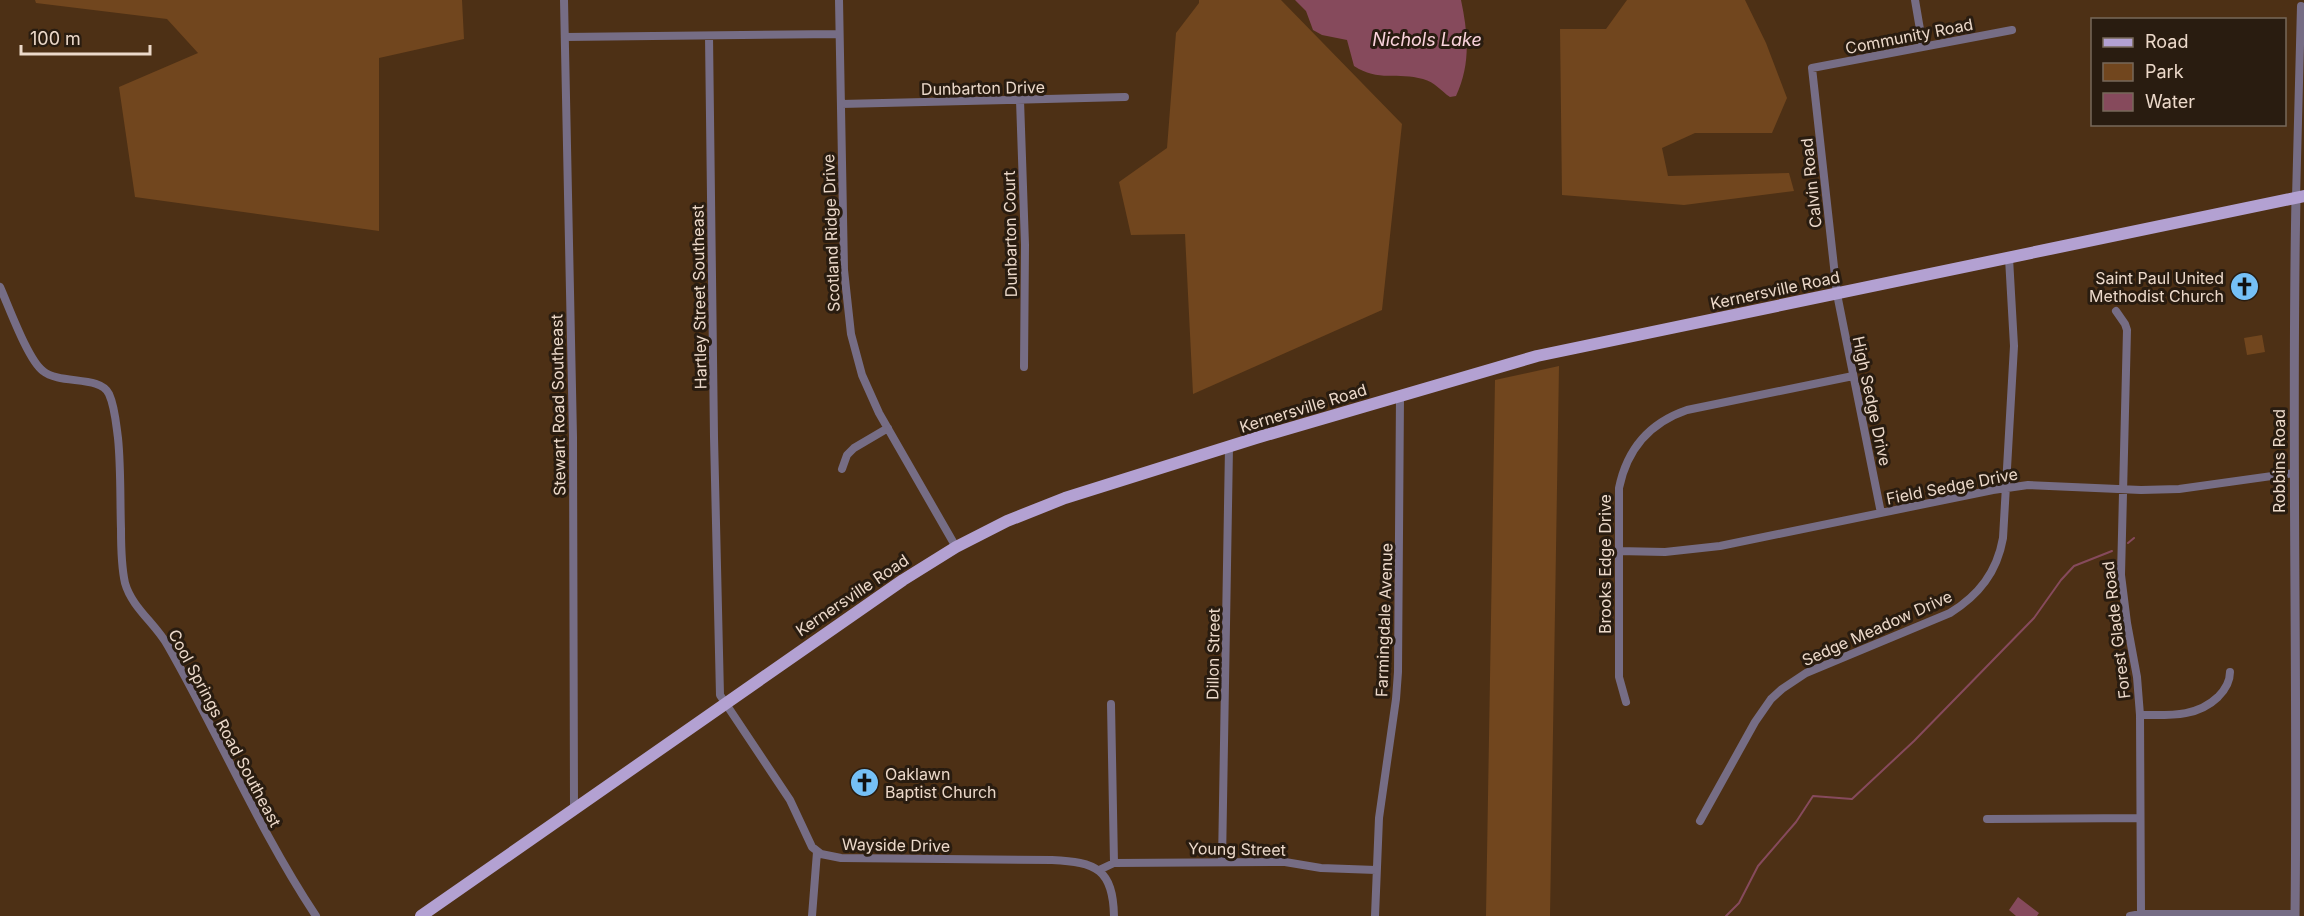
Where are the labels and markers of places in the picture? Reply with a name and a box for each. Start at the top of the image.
place label: Saint Paul United Methodist Church [2089,268,2224,306]
church icon: Saint Paul United Methodist Church [2229,271,2261,303]
place label: Oaklawn Baptist Church [885,764,997,802]
church icon: Oaklawn Baptist Church [848,767,880,799]

